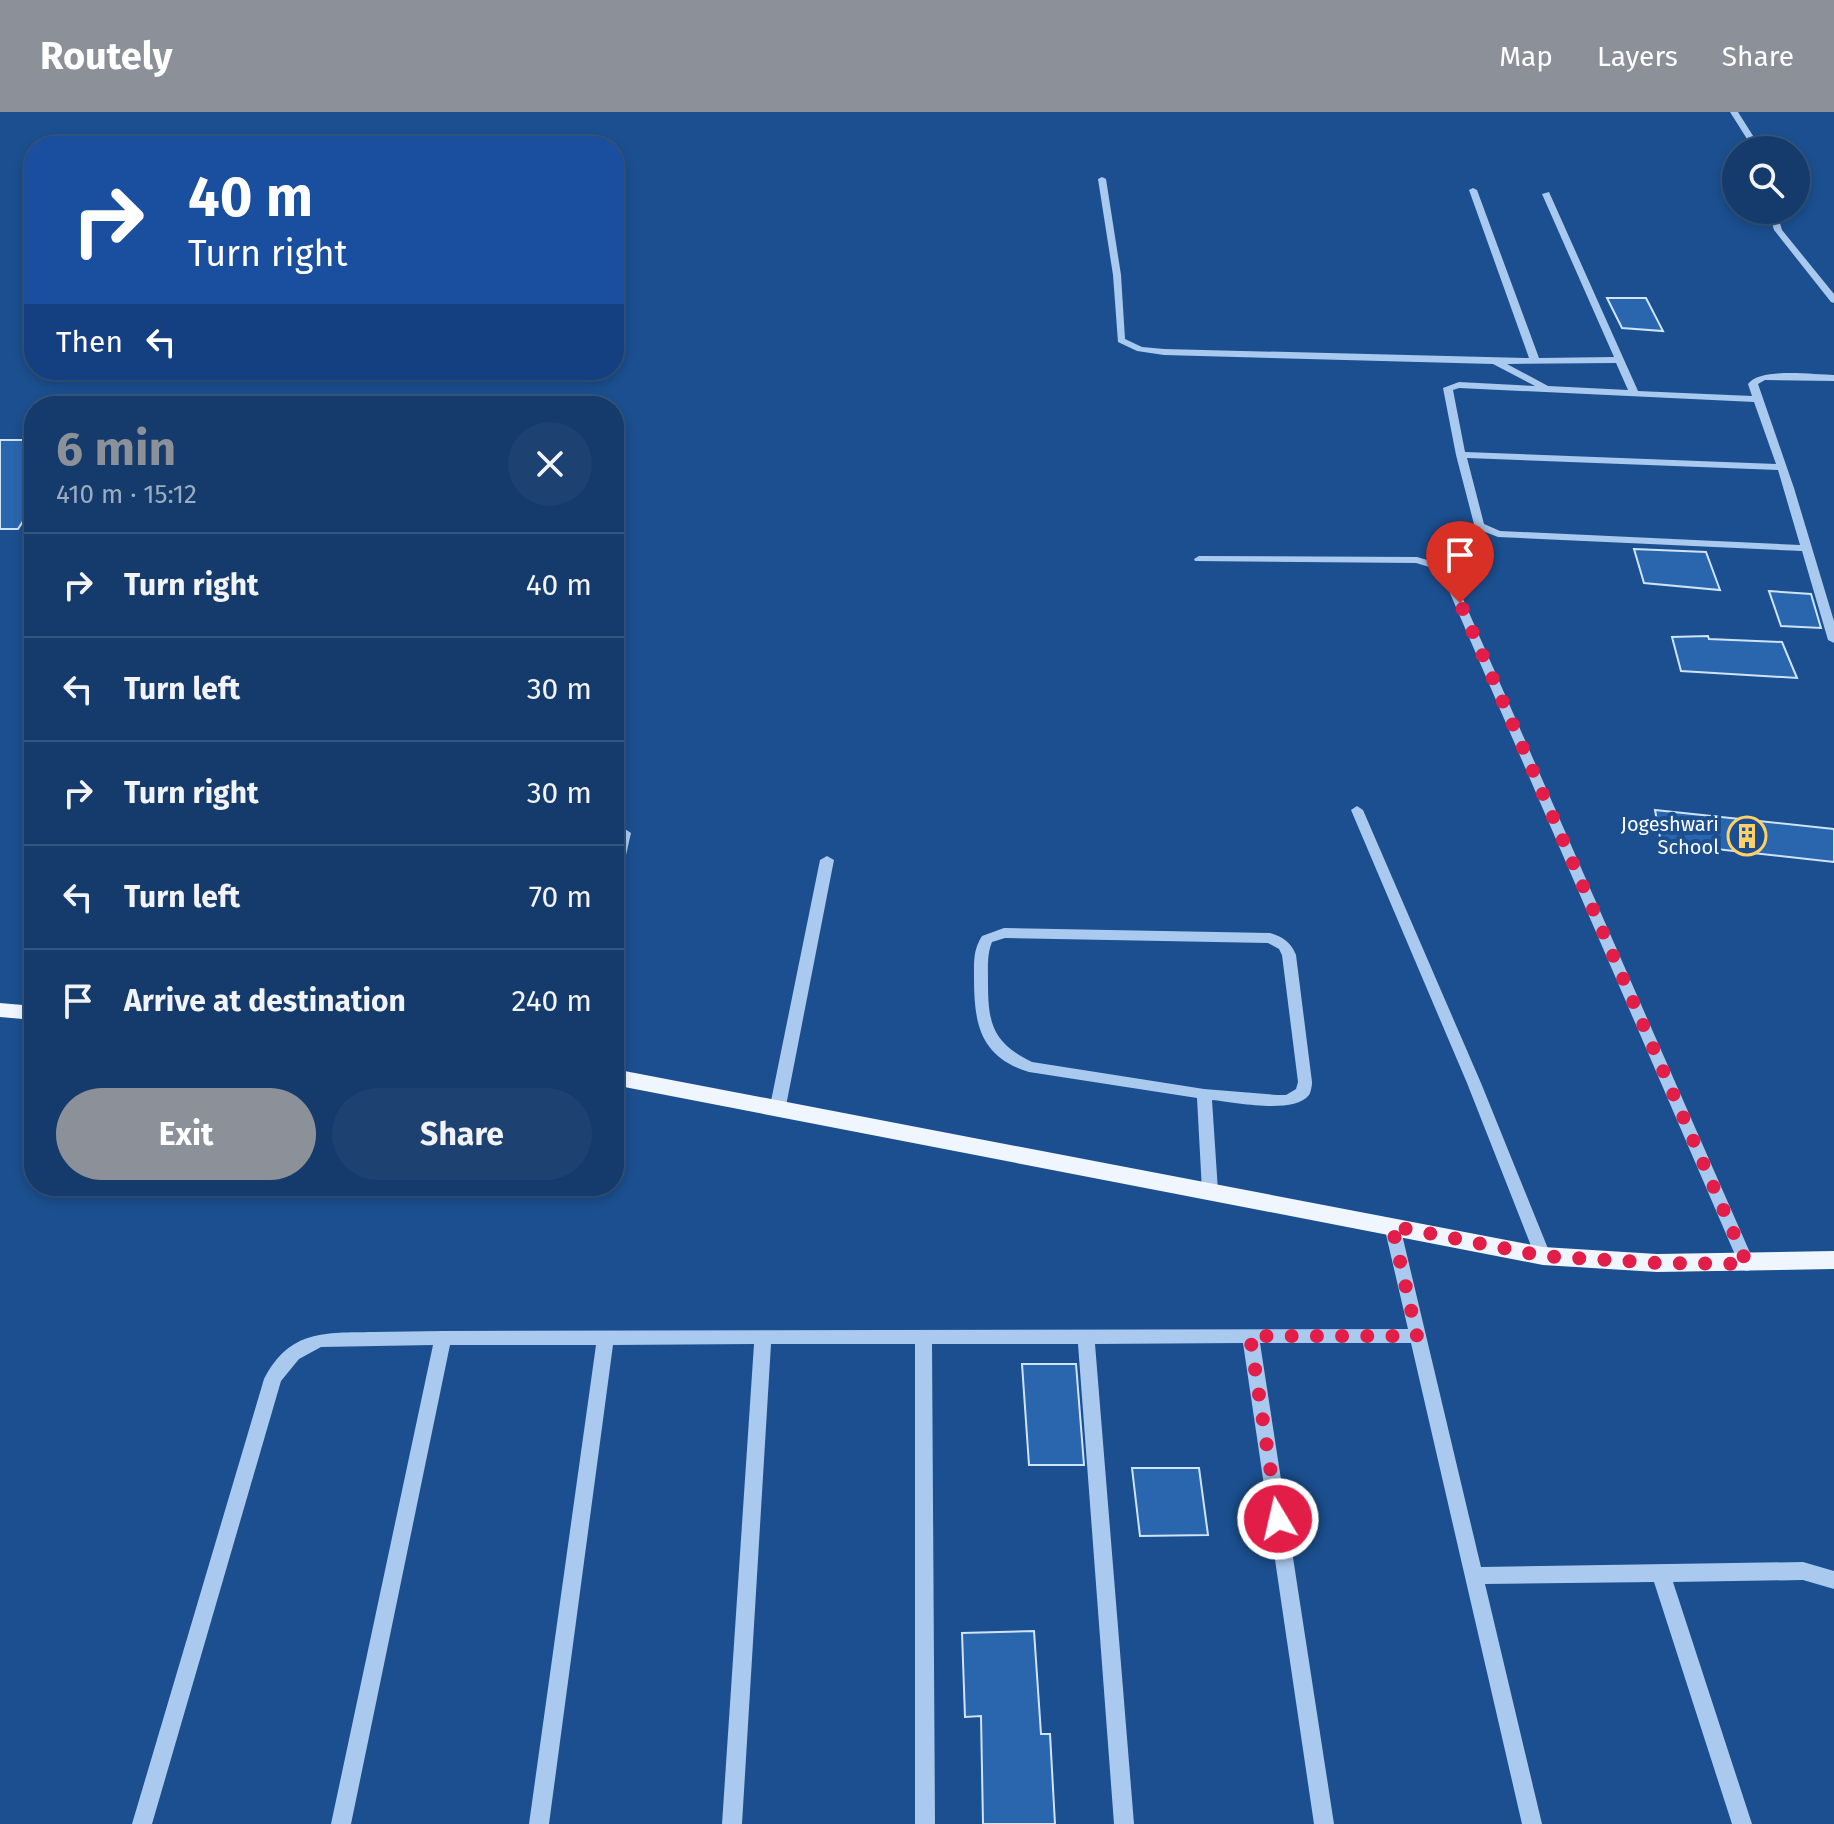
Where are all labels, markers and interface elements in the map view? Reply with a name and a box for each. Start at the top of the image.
text: Routely [40,33,172,79]
text: Map [1499,40,1553,73]
text: Layers [1597,40,1678,73]
text: Share [1722,40,1794,73]
map controls [1722,136,1810,224]
button: search [1722,136,1810,224]
text: 40 m [188,164,313,231]
icon: right [56,168,160,272]
text: Turn right [188,232,348,276]
icon: left [139,320,183,364]
text: Then [56,324,123,360]
text: 6 min [56,420,176,478]
button: close [508,422,592,506]
text: 410 m · 15:12 [56,479,197,510]
pin [1426,521,1494,603]
icon: arrive [1438,533,1482,577]
icon: right [56,563,100,607]
text: Turn right [124,567,259,603]
text: 40 m [526,567,592,603]
icon: left [56,667,100,711]
text: Turn left [124,671,240,707]
text: 30 m [527,671,592,707]
icon: right [56,771,100,815]
text: Turn right [124,775,259,811]
text: 30 m [527,775,592,811]
place label: Jogeshwari School [1621,812,1719,859]
building icon: Jogeshwari School [1726,815,1768,857]
icon: left [56,875,100,919]
text: Turn left [124,879,240,915]
text: 70 m [529,879,592,915]
icon: arrive [56,979,100,1023]
text: Arrive at destination [124,983,406,1019]
text: 240 m [512,983,592,1019]
button: Exit [56,1088,316,1180]
button: Share [332,1088,592,1180]
position arrow [1236,1477,1320,1561]

